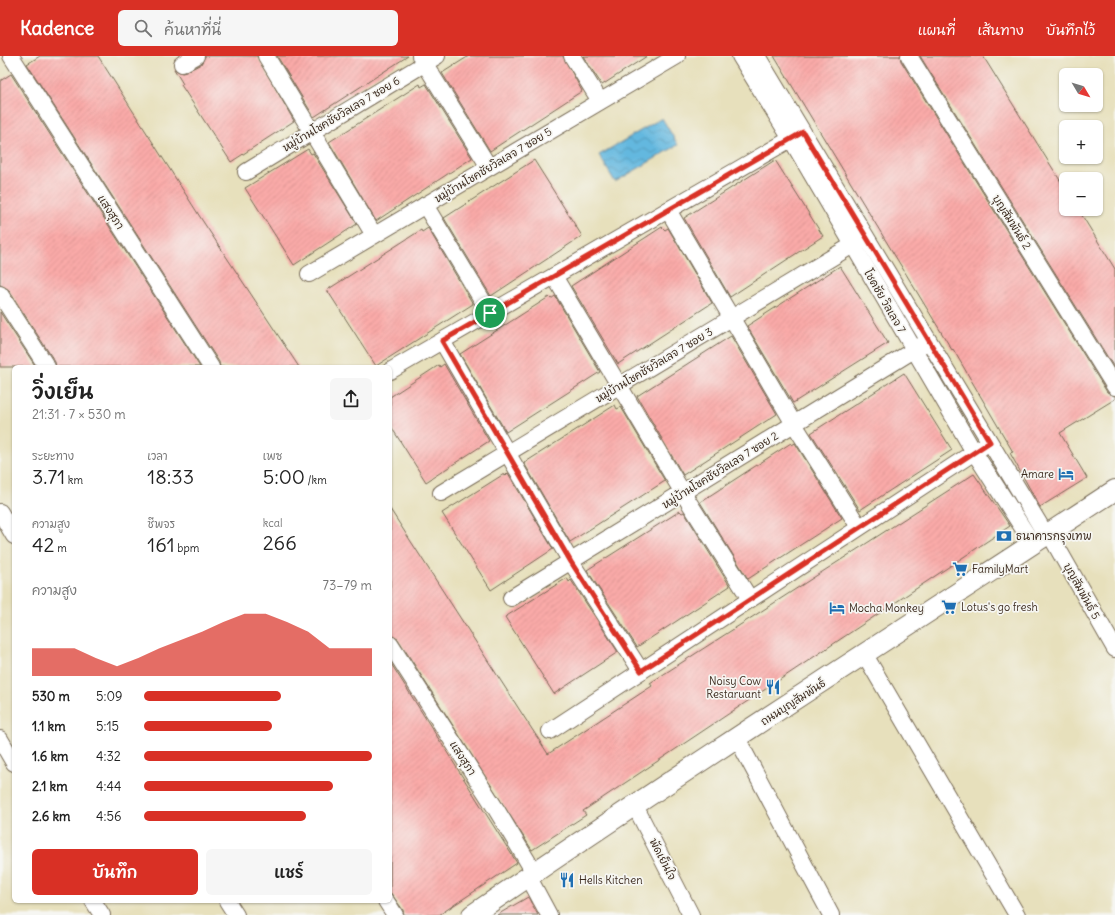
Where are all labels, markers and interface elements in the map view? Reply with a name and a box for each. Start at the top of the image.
search box [118,10,398,46]
text: Kadence [20,16,94,40]
icon: search [132,17,154,39]
text: ค้นหาที่นี่ [164,20,221,39]
text: แผนที่ [918,21,955,39]
text: เส้นทาง [977,21,1024,39]
text: บันทึกไว้ [1046,21,1095,39]
north arrow [1059,68,1103,112]
map controls [1059,68,1103,216]
street label: หมู่บ้านโชคชัยวิลเลจ 7 ซอย 6 [279,72,403,156]
button: + [1059,120,1103,164]
street label: หมู่บ้านโชคชัยวิลเลจ 7 ซอย 5 [431,123,555,207]
button: − [1059,172,1103,216]
street label: บุญสัมพันธ์ 2 [988,191,1035,253]
street label: แสงสุภา [93,192,127,233]
street label: โชคชัย วิลเลจ 7 [861,266,910,336]
pin [473,296,507,330]
icon: arrive [479,302,501,324]
street label: หมู่บ้านโชคชัยวิลเลจ 7 ซอย 3 [592,324,716,407]
text: วิ่งเย็น [32,377,94,405]
button: share [330,378,372,420]
text: 21:31 · 7 × 530 m [32,406,126,423]
street label: หมู่บ้านโชคชัยวิลเลจ 7 ซอย 2 [659,428,782,513]
text: ระยะทาง [32,449,74,463]
text: เวลา [147,449,168,463]
text: เพซ [263,449,282,463]
text: 3.71 [32,464,65,489]
text: 18:33 [147,464,194,489]
text: 5:00 [263,464,305,489]
hotel icon: Amare [1057,465,1075,483]
place label: Amare [1021,467,1054,481]
text: km [65,473,83,487]
text: /km [305,473,327,487]
text: kcal [263,516,282,530]
text: ความสูง [32,517,70,531]
text: ชีพจร [147,517,175,531]
bank icon: ธนาคารกรุงเทพ [995,527,1013,545]
place label: ธนาคารกรุงเทพ [1016,529,1092,545]
text: 266 [263,530,297,555]
text: 42 [32,532,55,557]
text: 161 [147,532,175,557]
text: m [55,541,67,555]
text: bpm [175,541,199,555]
supermarket icon: FamilyMart [951,560,969,578]
street label: บุญสัมพันธ์ 5 [1059,560,1104,623]
place label: FamilyMart [972,562,1028,576]
text: 73–79 m [323,577,372,594]
text: ความสูง [32,582,77,599]
supermarket icon: Lotus's go fresh [940,598,958,616]
hotel icon: Mocha Monkey [828,599,846,617]
place label: Lotus's go fresh [961,600,1038,614]
place label: Mocha Monkey [849,601,924,615]
place label: Noisy Cow Restaruant [706,674,761,701]
street label: ถนนบุญสัมพันธ์ [757,675,829,730]
restaurant icon: Noisy Cow Restaruant [764,678,782,696]
text: 530 m [32,688,70,705]
text: 5:09 [96,688,122,705]
text: 1.1 km [32,718,66,735]
text: 5:15 [96,718,119,735]
street label: แสงสุภา [445,738,479,779]
text: 1.6 km [32,748,68,765]
text: 4:32 [96,748,121,765]
text: 2.1 km [32,778,68,795]
text: 4:44 [96,778,121,795]
text: 2.6 km [32,808,70,825]
text: 4:56 [96,808,121,825]
street label: พัดเย็นใจ [647,835,680,882]
button: บันทึก [32,849,198,895]
button: แชร์ [206,849,372,895]
restaurant icon: Hells Kitchen [558,871,576,889]
place label: Hells Kitchen [579,873,643,887]

